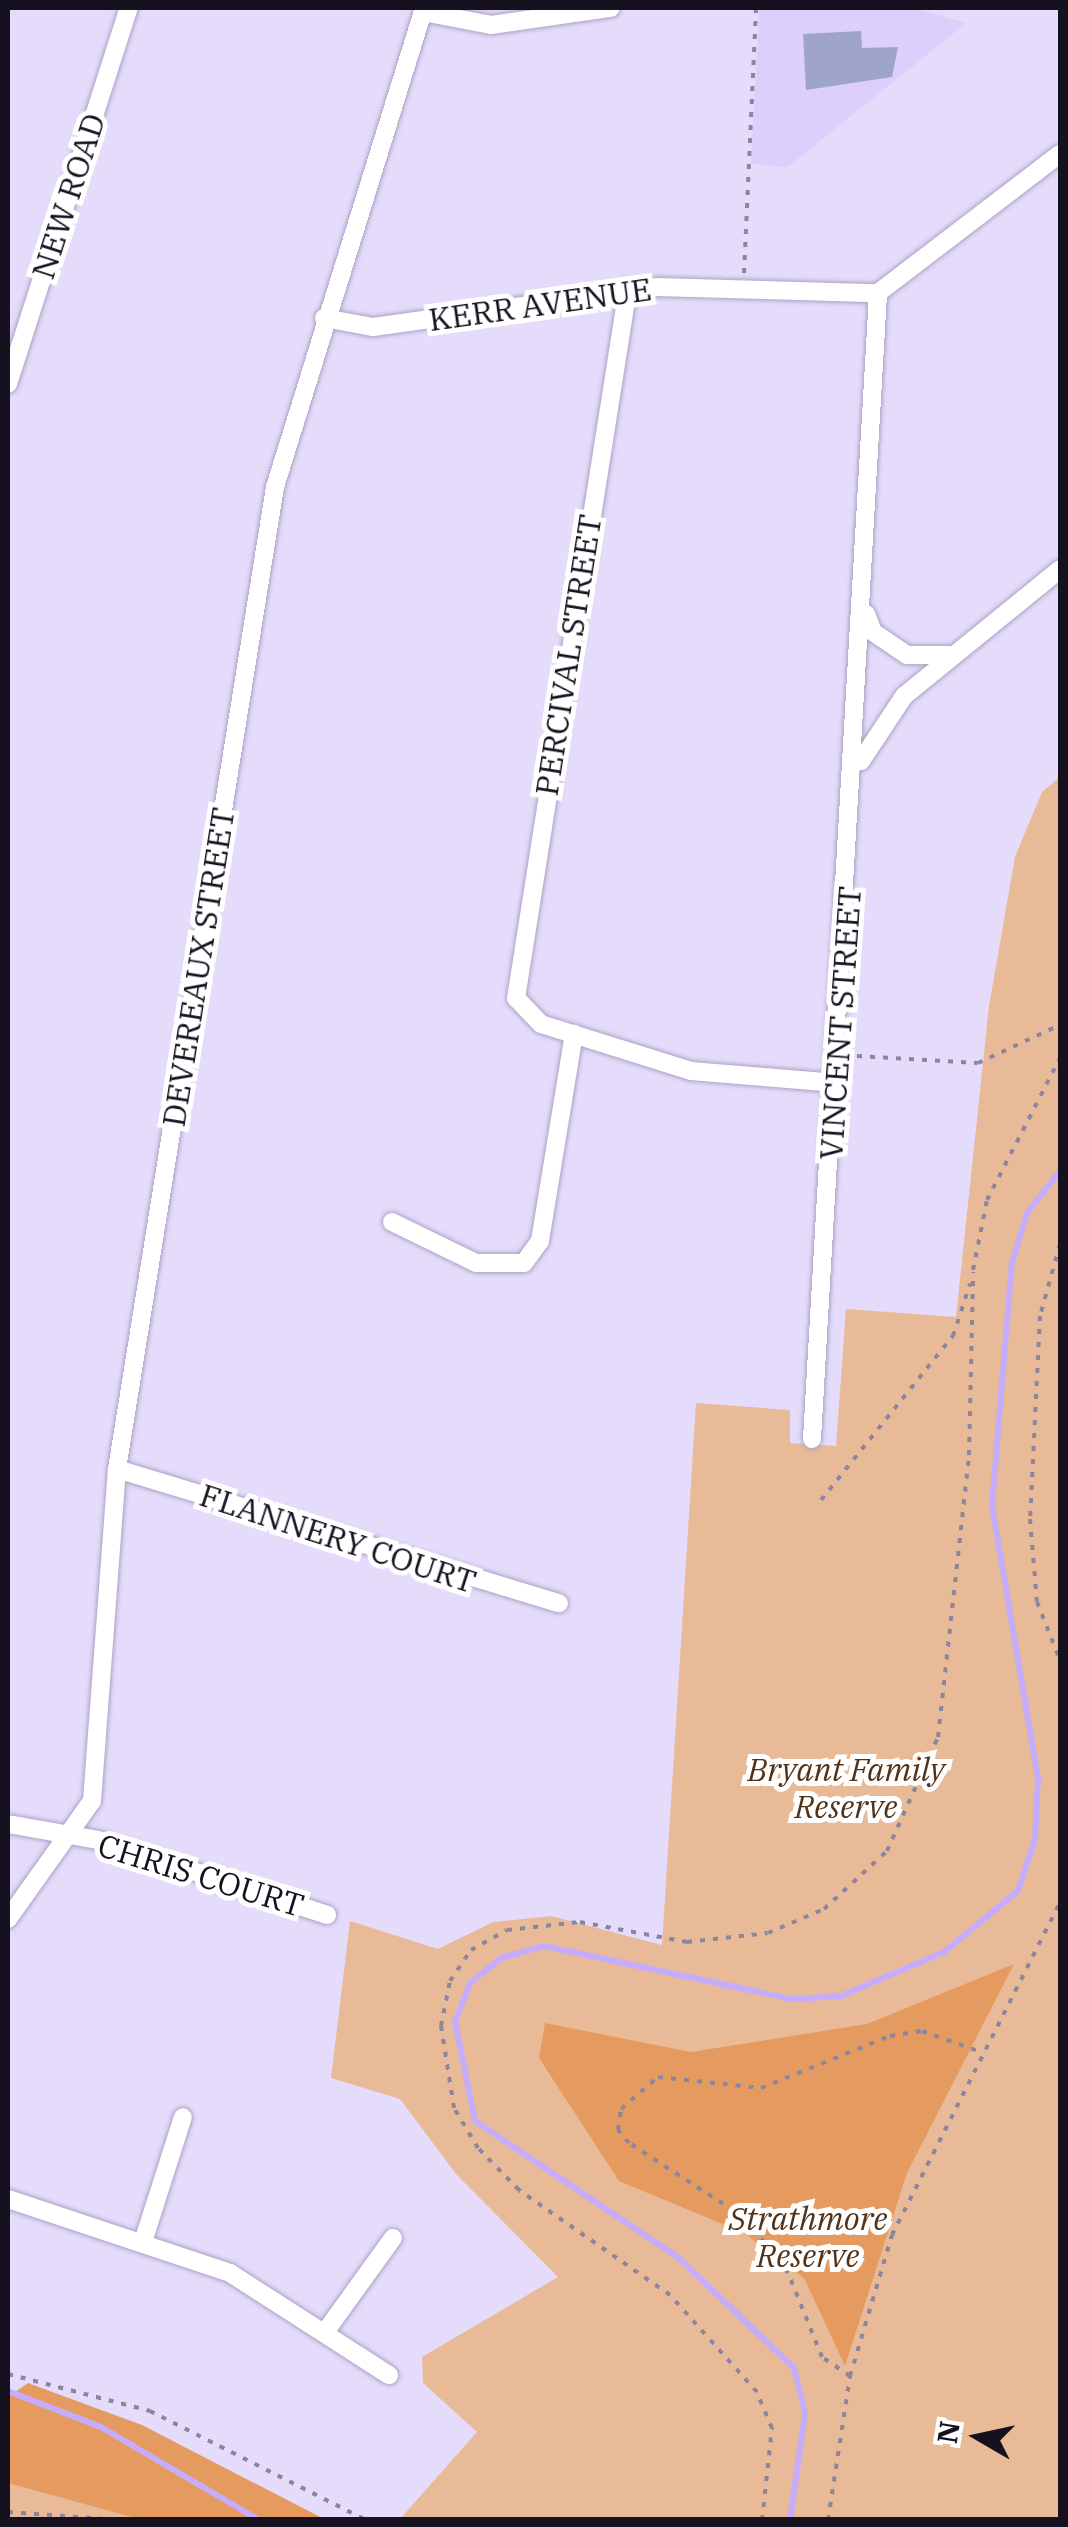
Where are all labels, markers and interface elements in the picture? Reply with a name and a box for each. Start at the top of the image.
street label: NEW ROAD [23,108,113,284]
street label: KERR AVENUE [426,269,654,339]
street label: PERCIVAL STREET [527,512,609,798]
street label: DEVEREAUX STREET [154,805,242,1129]
street label: VINCENT STREET [811,885,869,1161]
street label: FLANNERY COURT [195,1475,481,1601]
park label: Bryant Family Reserve [747,1751,945,1826]
street label: CHRIS COURT [93,1825,309,1925]
park label: Strathmore Reserve [728,2200,888,2275]
north arrow [928,2387,1028,2487]
text: N [928,2418,968,2446]

